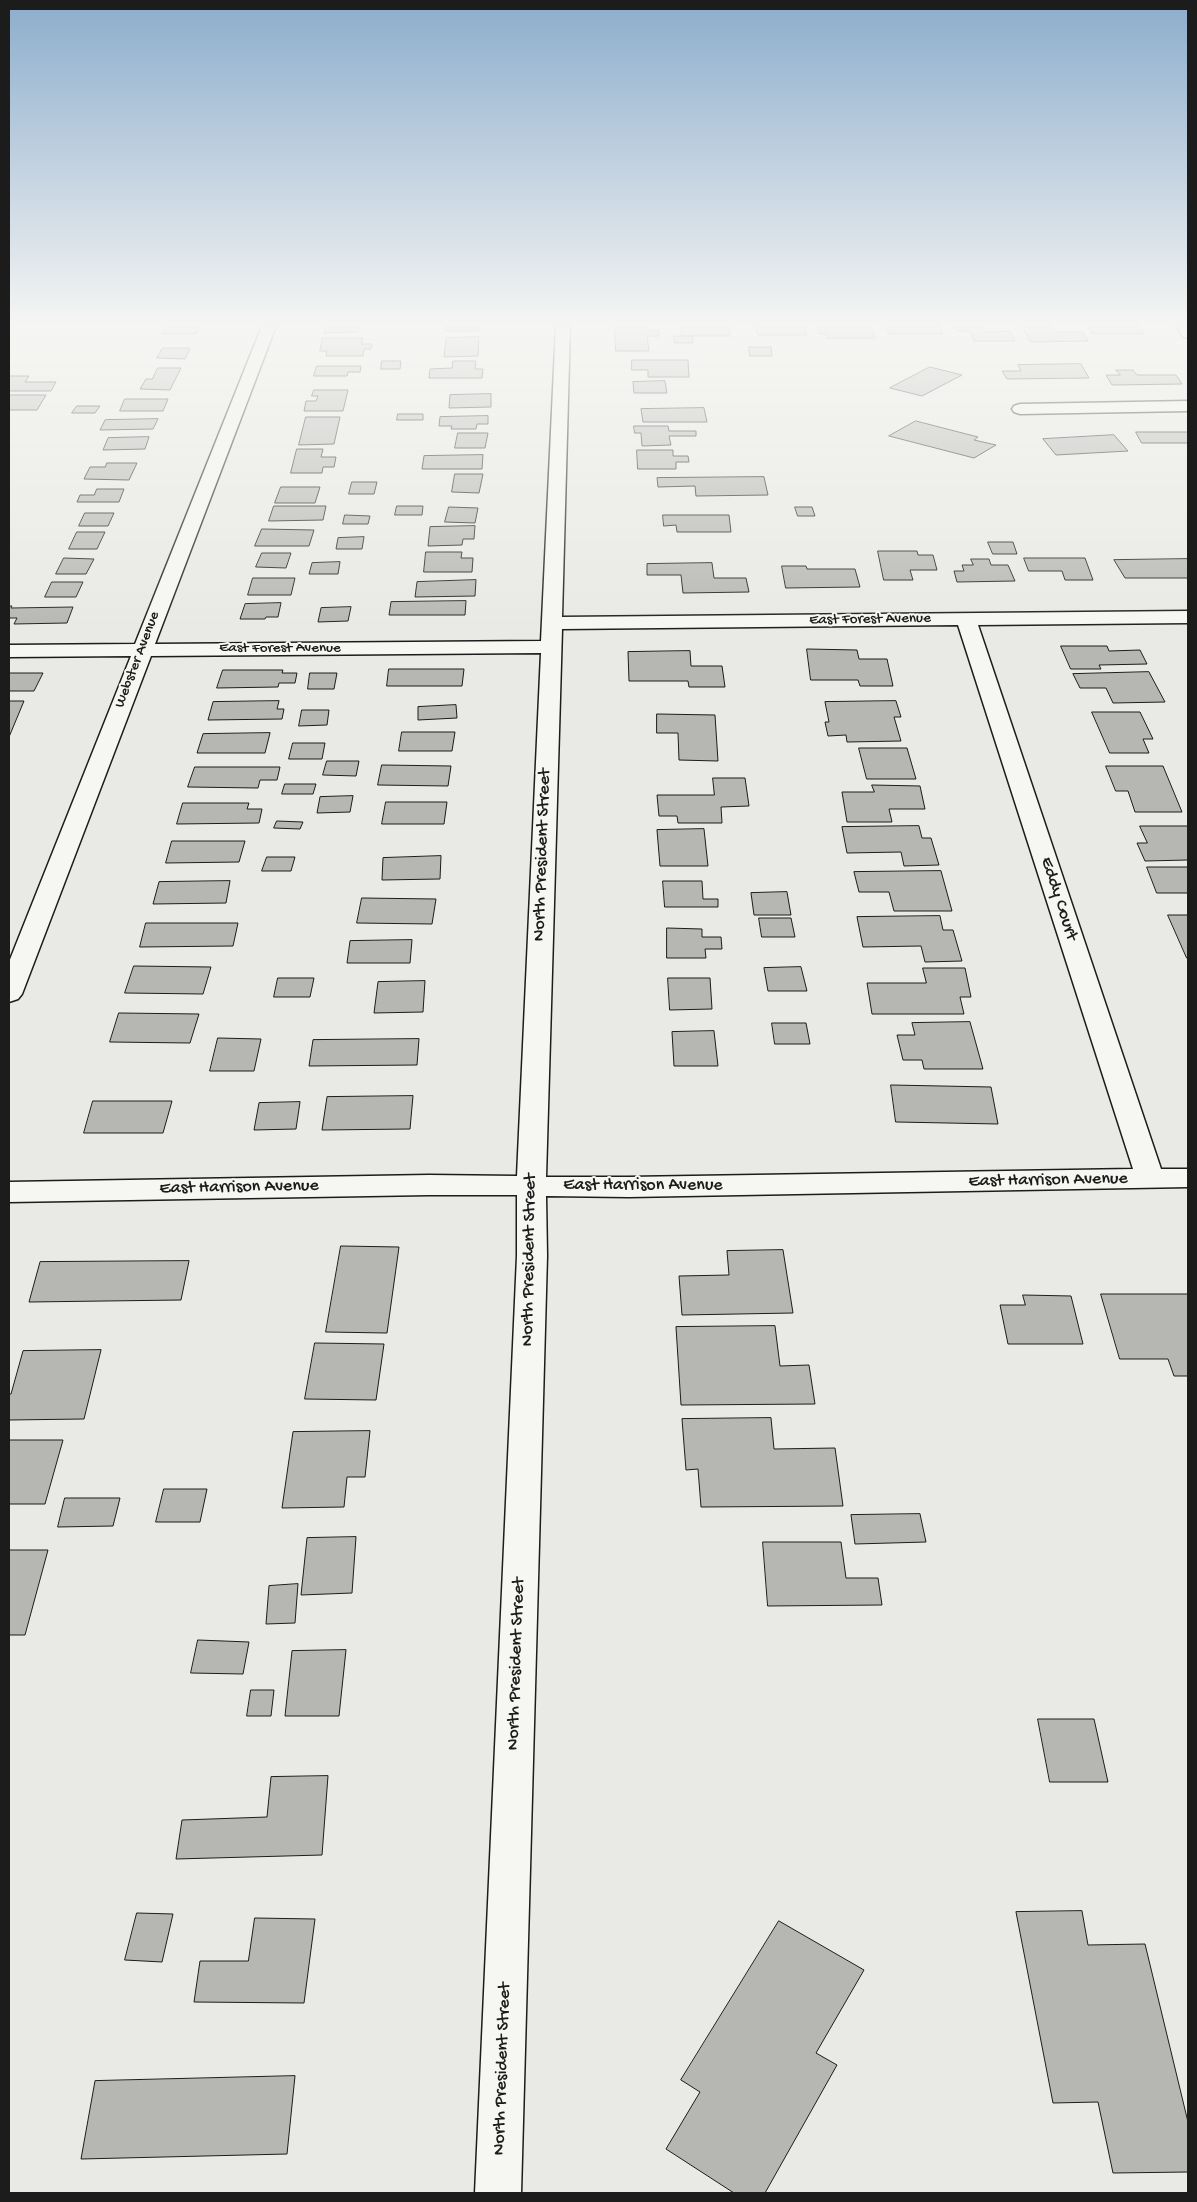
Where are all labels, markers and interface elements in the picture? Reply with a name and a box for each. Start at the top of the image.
street label: Webster Avenue [111,609,165,711]
street label: East Forest Avenue [809,610,931,630]
street label: East Forest Avenue [219,640,341,658]
street label: North President Street [529,768,557,942]
street label: Eddy Court [1034,854,1082,944]
street label: East Harrison Avenue [968,1169,1128,1193]
street label: North President Street [518,1173,542,1347]
street label: East Harrison Avenue [563,1175,723,1197]
street label: East Harrison Avenue [159,1176,319,1200]
street label: North President Street [503,1577,531,1751]
street label: North President Street [489,1982,517,2156]

